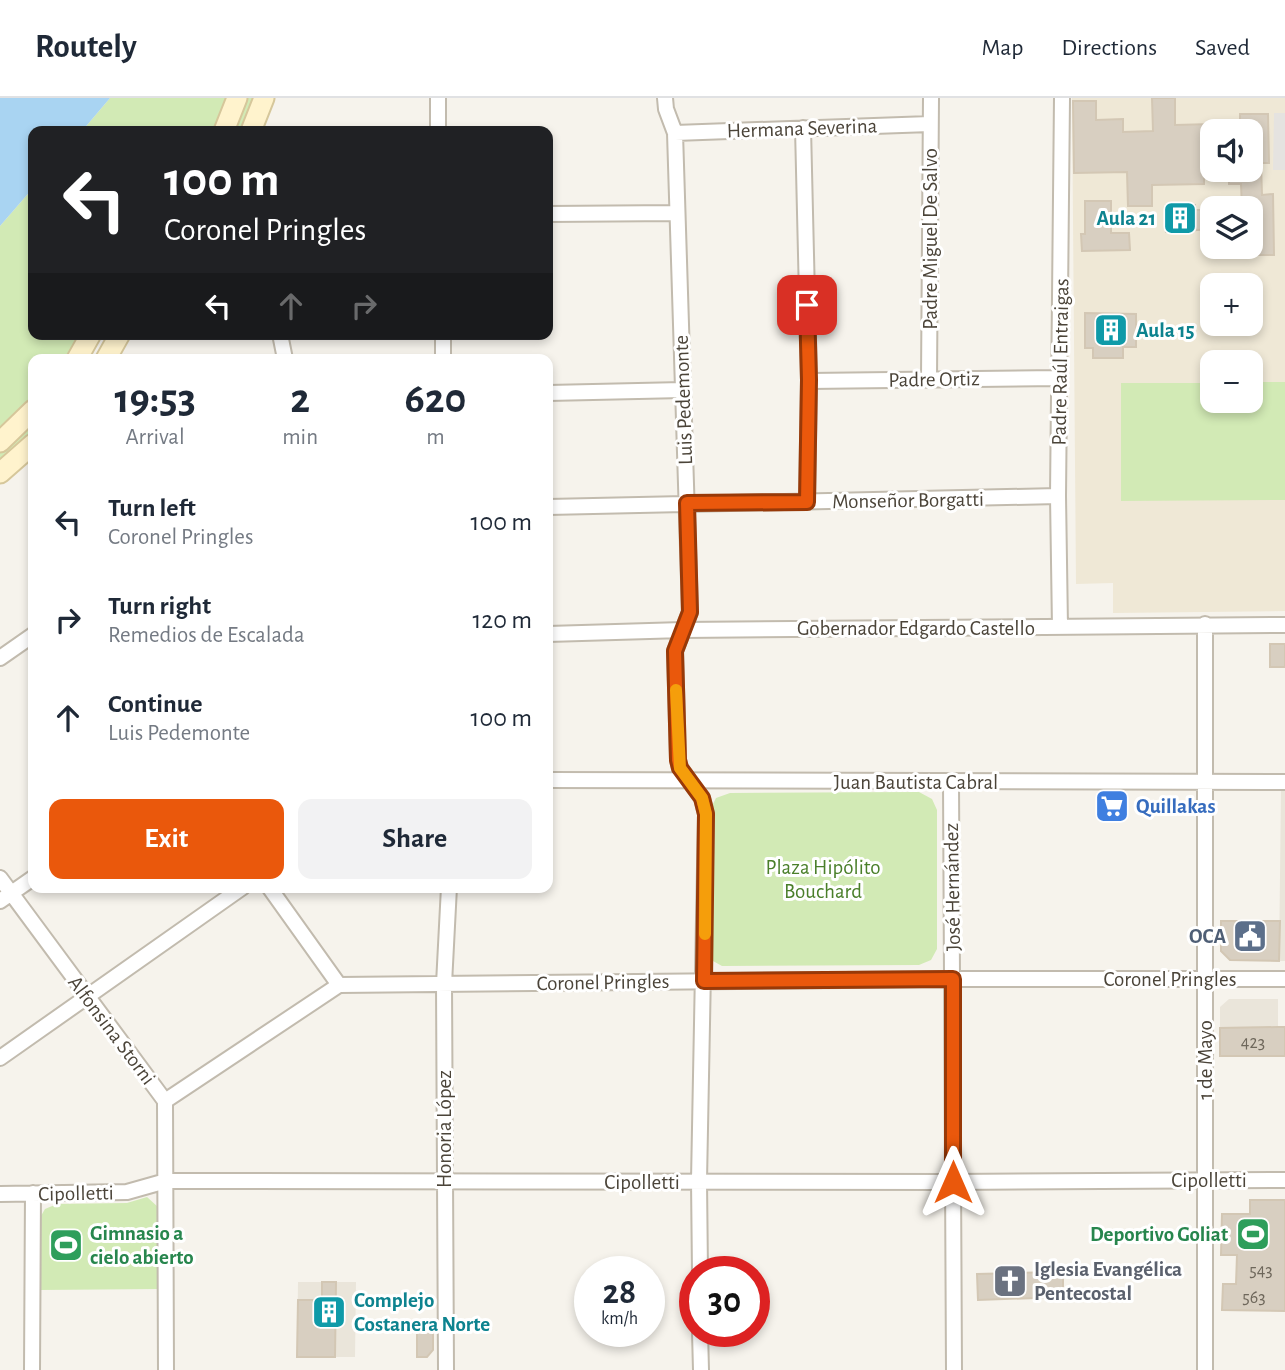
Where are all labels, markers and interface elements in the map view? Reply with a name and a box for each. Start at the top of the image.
text: Routely [35,31,137,64]
text: Map [981,36,1023,60]
text: Directions [1061,36,1157,60]
text: Saved [1195,36,1250,60]
street label: Hermana Severina [726,115,878,142]
map controls [1200,119,1263,413]
button: sound [1200,119,1263,182]
street label: Padre Miguel De Salvo [920,148,941,330]
icon: left [49,154,140,245]
text: 100 m [164,156,280,205]
button: layers [1200,196,1263,259]
building icon: Aula 21 [1161,199,1199,237]
place label: Aula 21 [1097,208,1156,229]
text: Coronel Pringles [164,214,366,246]
button: + [1200,273,1263,336]
pin [777,275,837,335]
street label: Padre Raúl Entraigas [1049,278,1072,446]
icon: arrive [788,286,826,324]
icon: left [199,287,237,325]
icon: ahead [272,287,310,325]
icon: right [345,287,383,325]
building icon: Aula 15 [1092,311,1130,349]
place label: Aula 15 [1136,320,1195,341]
street label: Luis Pedemonte [671,335,696,465]
button: − [1200,350,1263,413]
street label: Padre Ortiz [888,368,980,391]
text: 19:53 [114,378,196,420]
text: 2 [290,378,310,420]
text: 620 [405,378,466,420]
text: Arrival [126,426,185,449]
text: min [282,426,318,449]
text: m [426,426,445,449]
street label: Monseñor Borgatti [832,489,984,512]
text: Turn left [108,495,196,521]
icon: left [49,503,87,541]
text: 100 m [471,509,532,535]
text: Coronel Pringles [108,526,253,549]
text: Turn right [108,593,211,619]
icon: right [49,601,87,639]
text: 120 m [472,607,532,633]
street label: Gobernador Edgardo Castello [797,618,1035,639]
text: Remedios de Escalada [108,624,305,647]
text: Continue [108,691,203,717]
icon: ahead [49,699,87,737]
text: 100 m [471,705,532,731]
text: Luis Pedemonte [108,722,250,745]
street label: Juan Bautista Cabral [834,772,998,793]
supermarket icon: Quillakas [1093,787,1131,825]
place label: Quillakas [1136,796,1215,818]
button: Exit [49,799,284,879]
button: Share [298,799,532,879]
street label: José Hernández [941,823,964,951]
park label: Plaza Hipólito Bouchard [765,857,881,902]
public building icon: OCA [1231,917,1269,955]
place label: OCA [1189,926,1226,947]
street label: Coronel Pringles [1104,969,1236,990]
street label: Coronel Pringles [536,971,670,994]
street label: Alfonsina Storni [64,972,159,1089]
street label: 1 de Mayo [1195,1020,1216,1100]
house number: 423 [1241,1034,1265,1052]
street label: Honoria López [434,1070,455,1188]
position arrow [916,1145,990,1219]
street label: Cipolletti [1171,1170,1247,1191]
street label: Cipolletti [604,1172,680,1193]
street label: Cipolletti [38,1182,114,1205]
sports icon: Deportivo Goliat [1234,1215,1272,1253]
place label: Gimnasio a cielo abierto [90,1223,194,1268]
place label: Deportivo Goliat [1090,1224,1228,1245]
sports icon: Gimnasio a cielo abierto [47,1226,85,1264]
speed limit sign: 30 [679,1256,770,1347]
place label: Iglesia Evangélica Pentecostal [1034,1259,1182,1304]
church icon: Iglesia Evangélica Pentecostal [991,1262,1029,1300]
house number: 543 [1249,1262,1273,1280]
text: 28 [603,1275,636,1310]
house number: 563 [1242,1289,1266,1307]
place label: Complejo Costanera Norte [354,1290,490,1335]
building icon: Complejo Costanera Norte [310,1293,348,1331]
text: km/h [601,1310,638,1328]

